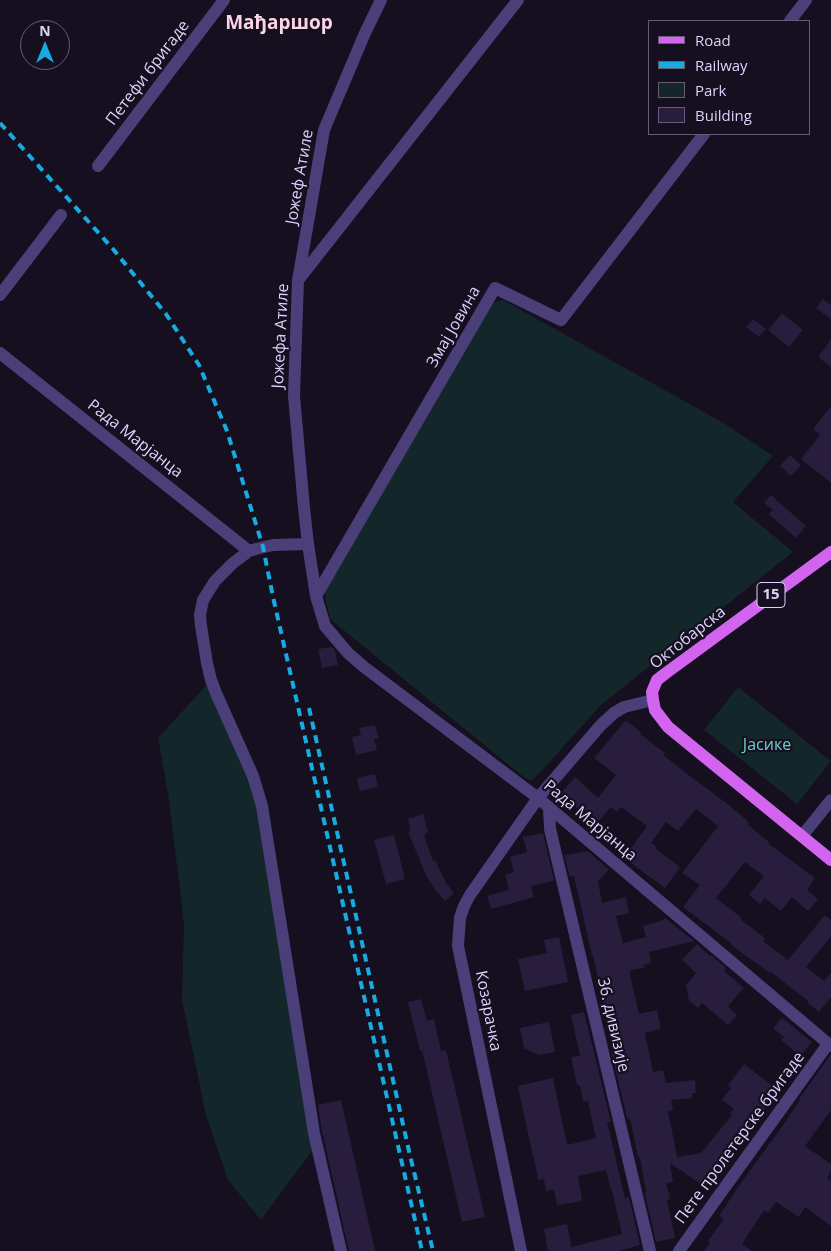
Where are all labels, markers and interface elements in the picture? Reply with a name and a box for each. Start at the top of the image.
district label: Мађаршор [225,13,333,35]
street label: Петефи бригаде [102,17,194,129]
north arrow [20,20,70,70]
legend [648,20,811,135]
text: N [39,21,51,40]
text: Road [695,30,731,50]
text: Railway [695,55,748,75]
text: Park [695,80,726,100]
text: Building [695,105,752,125]
street label: Јожеф Атиле [282,128,318,226]
street label: Јожефа Атиле [269,283,293,389]
street label: Змај Јовина [423,283,485,371]
street label: Рада Марјанца [83,396,187,482]
road number: 15 [757,582,785,608]
street label: Октобарска [646,602,730,674]
park label: Јасике [743,735,791,755]
street label: Рада Марјанца [539,776,641,866]
street label: Козарачка [471,969,505,1053]
street label: 36. дивизије [593,976,633,1074]
street label: Пете пролетерске бригаде [671,1048,809,1228]

